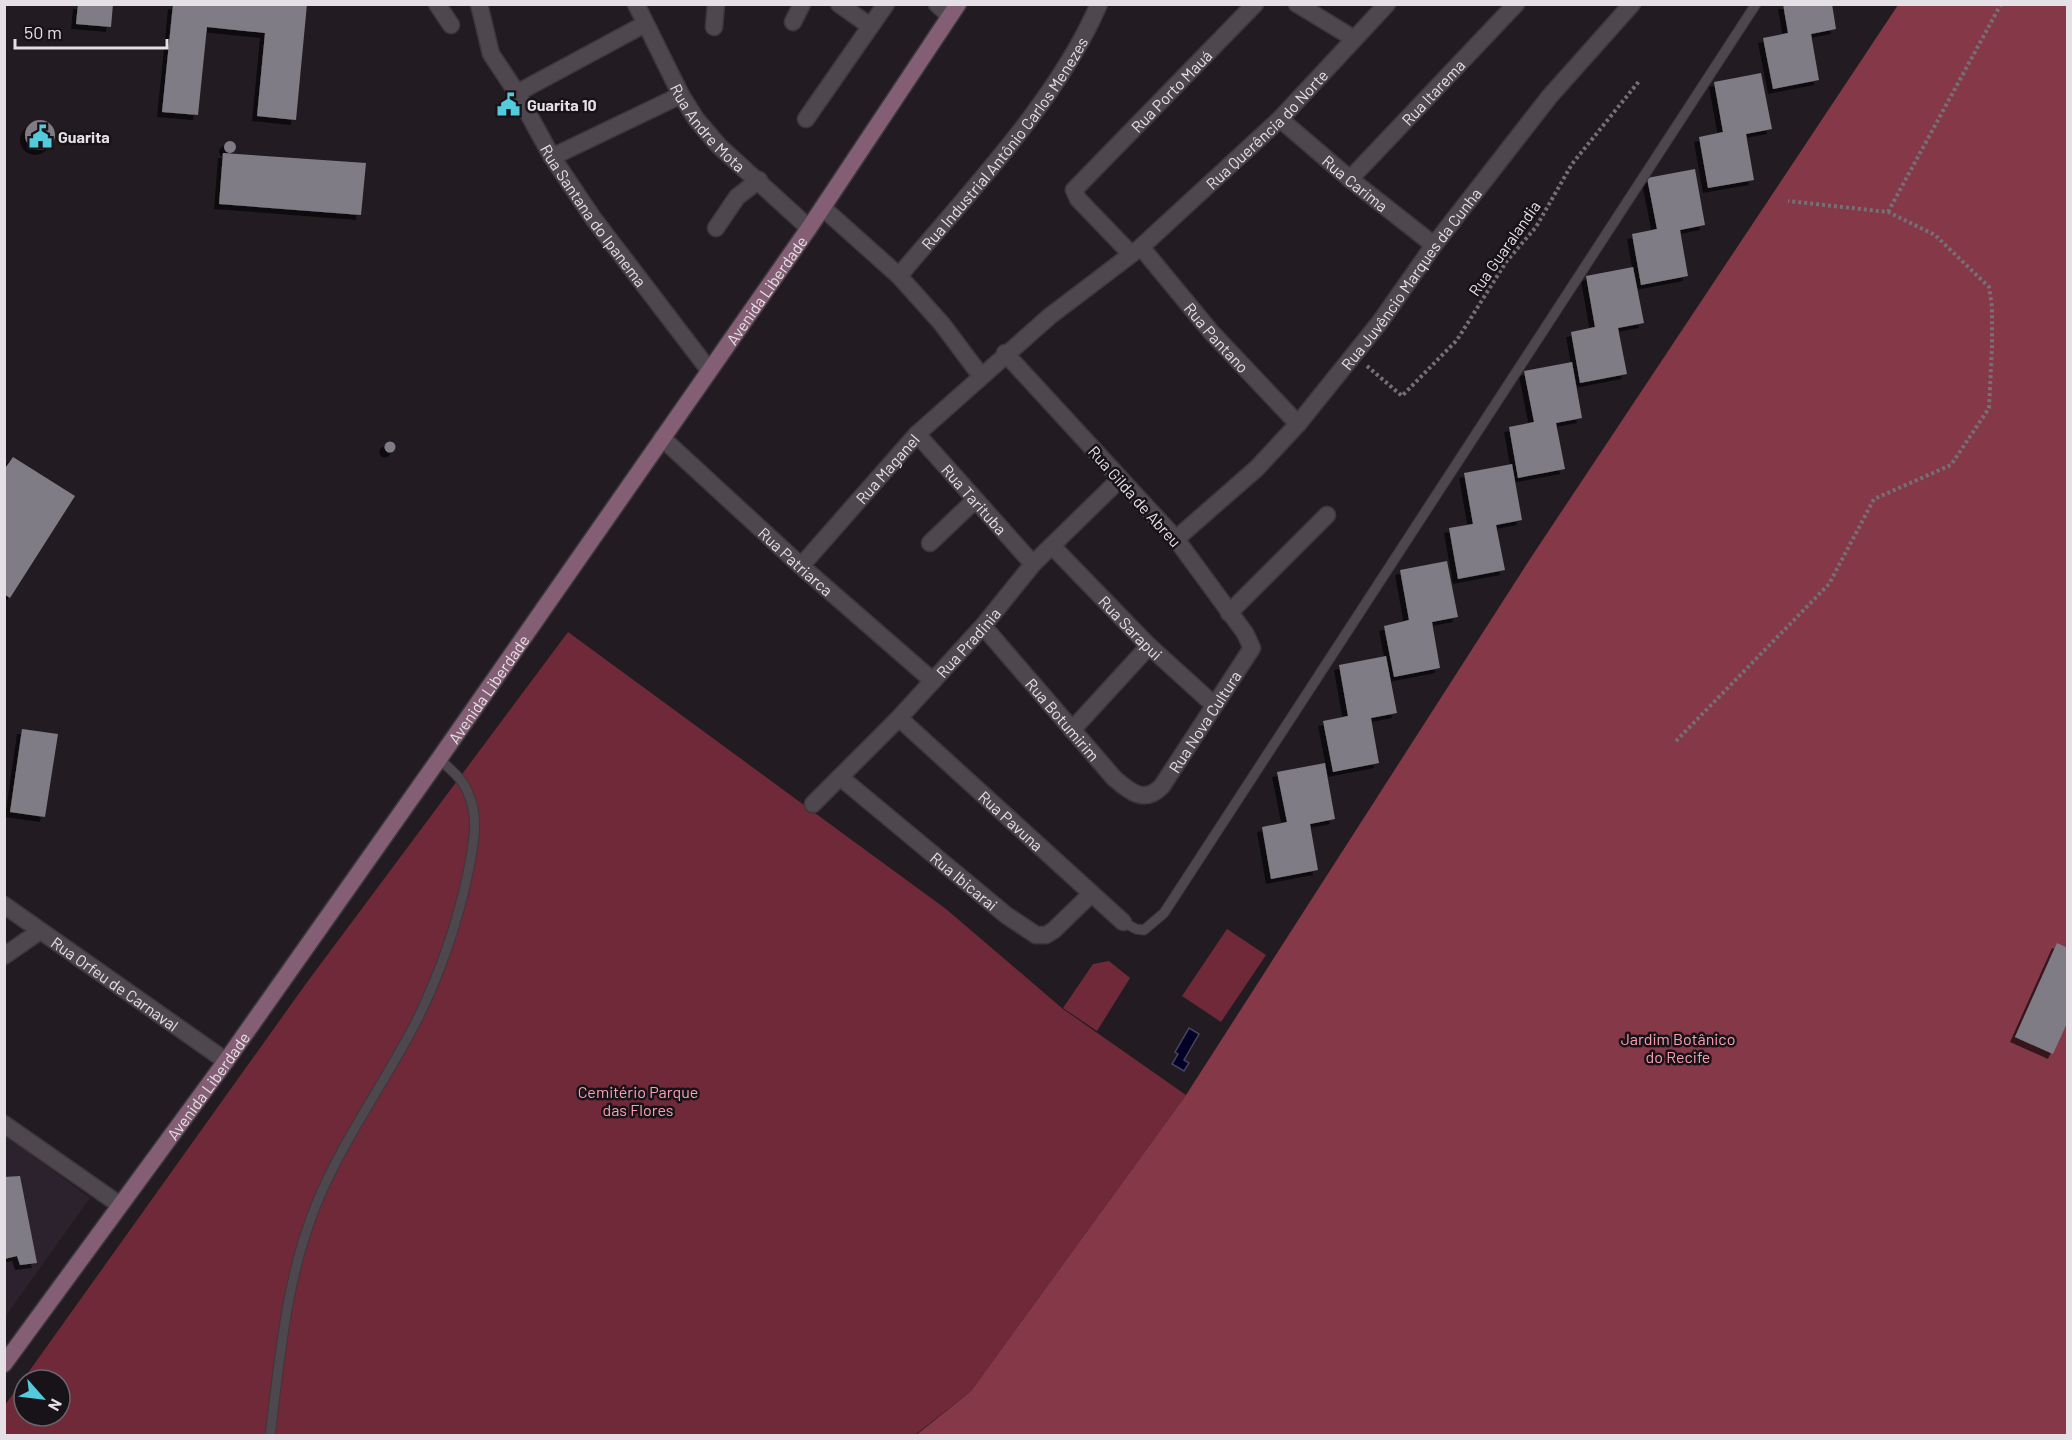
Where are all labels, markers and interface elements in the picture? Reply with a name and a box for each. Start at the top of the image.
scale bar [15,12,166,50]
text: 50 m [24,21,62,43]
street label: Rua Industrial Antônio Carlos Menezes [917,33,1091,253]
street label: Rua Porto Mauá [1126,45,1215,136]
street label: Rua Itarema [1397,55,1468,129]
street label: Rua Querência do Norte [1201,65,1331,193]
street label: Rua Andre Mota [667,80,750,175]
public building icon: Guarita 10 [496,91,522,117]
place label: Guarita 10 [527,95,597,114]
public building icon: Guarita [27,123,53,149]
place label: Guarita [58,127,110,146]
street label: Rua Santana do Ipanema [537,141,651,290]
street label: Rua Carima [1319,151,1392,215]
street label: Rua Juvêncio Marques da Cunha [1336,184,1485,373]
street label: Rua Guaralandia [1464,197,1544,299]
street label: Avenida Liberdade [721,232,810,348]
street label: Rua Pantano [1181,298,1253,376]
street label: Rua Maganel [851,429,923,507]
street label: Rua Gilda de Abreu [1085,442,1185,550]
street label: Rua Tarituba [939,460,1011,538]
street label: Rua Patriarca [755,523,837,599]
street label: Rua Sarapui [1095,591,1167,663]
street label: Rua Pradinia [932,603,1004,681]
street label: Avenida Liberdade [444,631,533,747]
street label: Rua Nova Cultura [1164,667,1244,776]
street label: Rua Botumirim [1022,674,1104,765]
street label: Rua Pavuna [975,786,1047,854]
street label: Rua Ibicarai [927,847,1002,914]
street label: Rua Orfeu de Carnaval [48,932,183,1034]
street label: Avenida Liberdade [162,1028,253,1143]
park label: Jardim Botânico do Recife [1621,1029,1735,1066]
park label: Cemitério Parque das Flores [578,1082,698,1119]
north arrow [12,1368,72,1428]
text: N [45,1396,67,1414]

